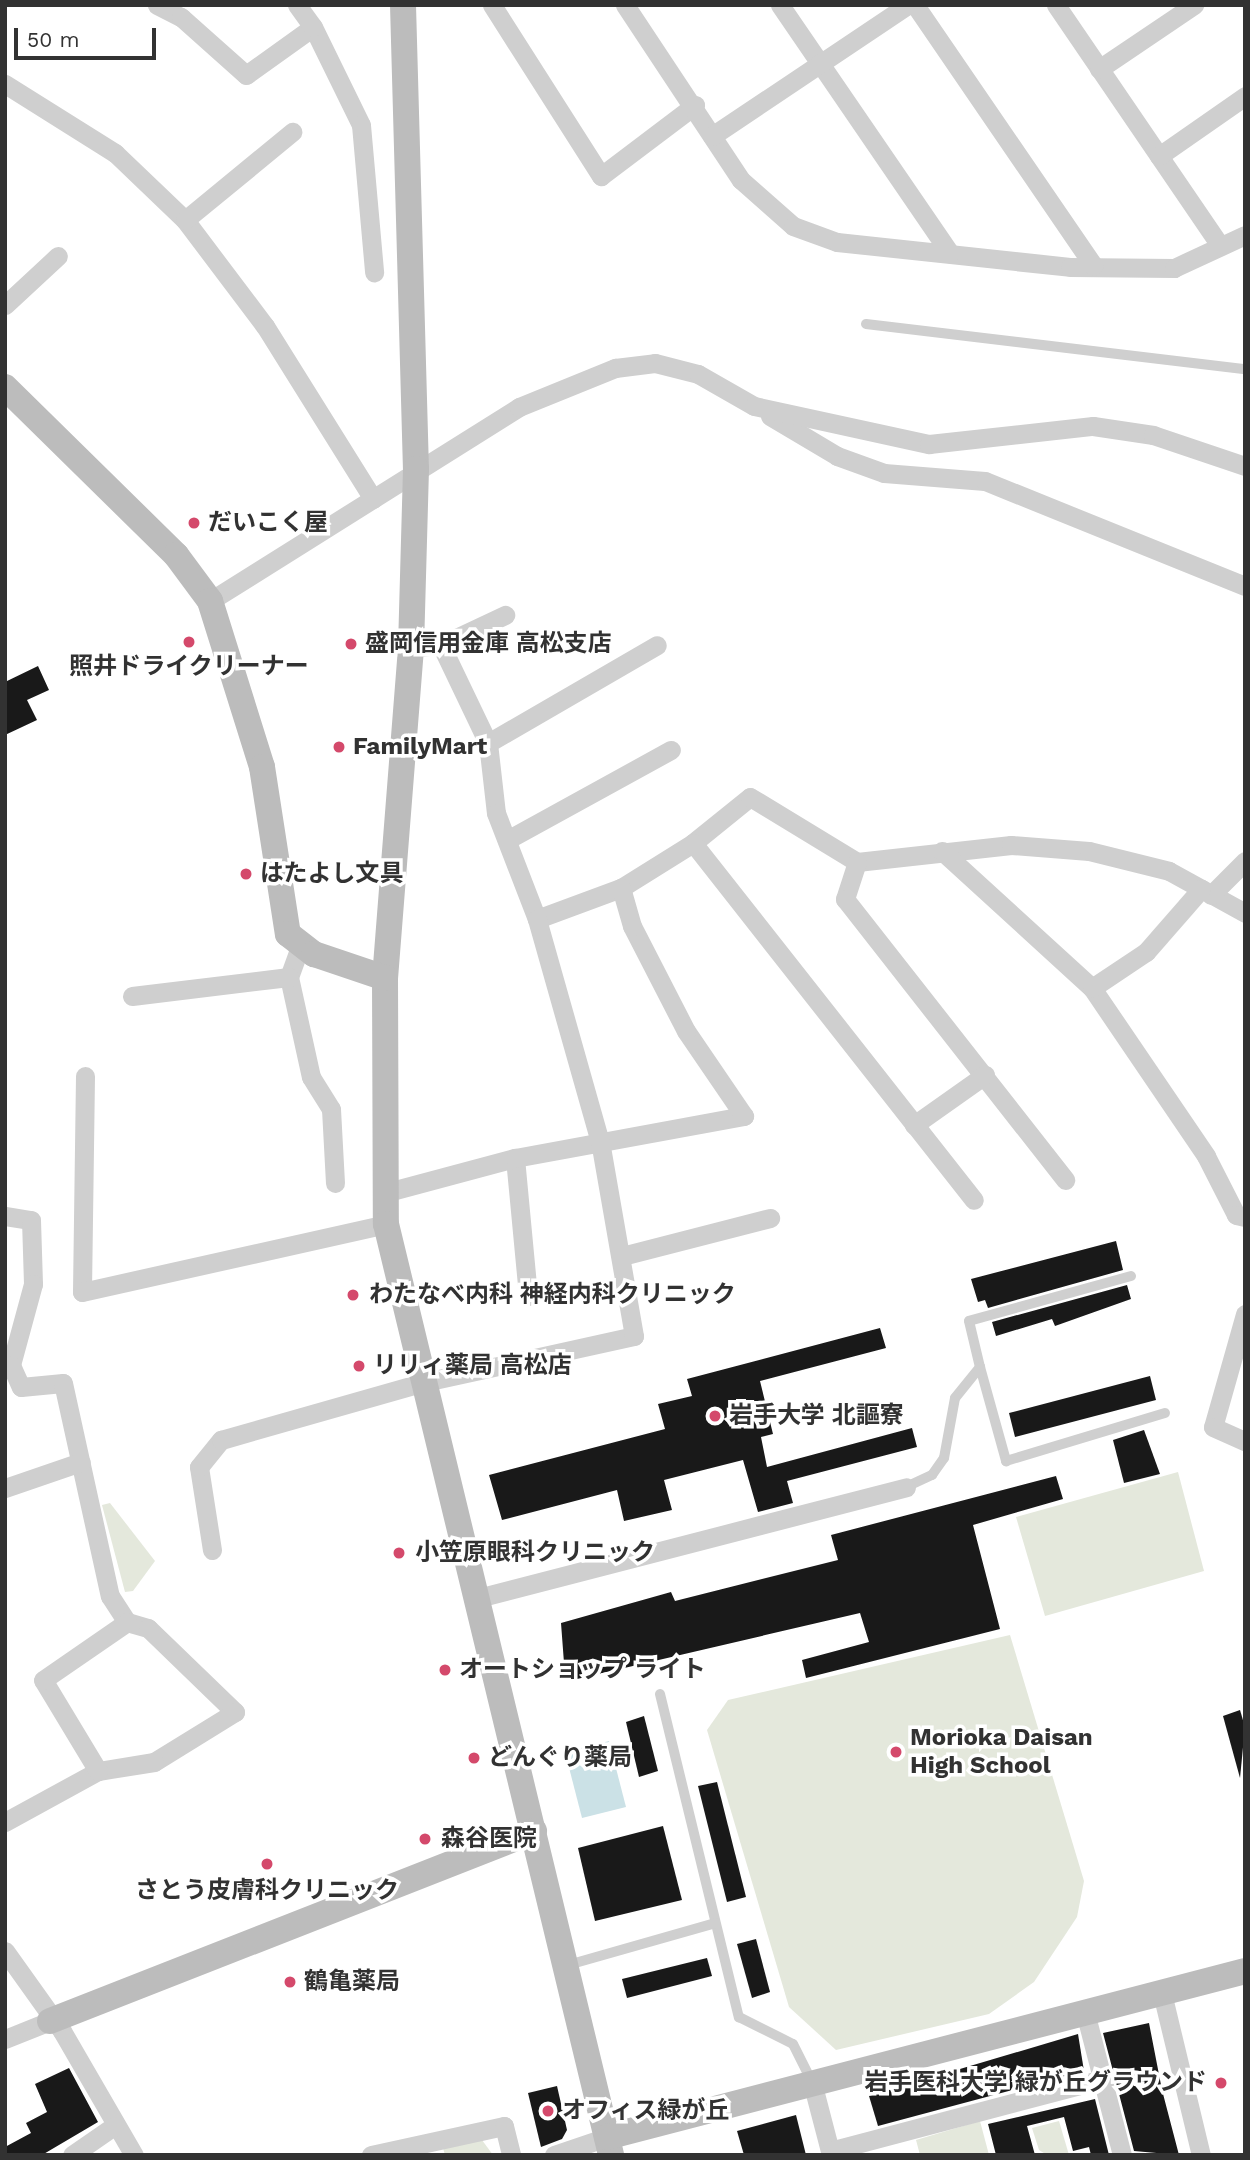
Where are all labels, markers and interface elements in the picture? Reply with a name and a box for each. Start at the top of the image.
scale bar [18,14,159,58]
text: 50 m [27,27,79,52]
place label: だいこく屋 [208,509,328,537]
marker: だいこく屋 [186,515,202,531]
place label: 盛岡信用金庫 高松支店 [365,630,612,658]
marker: 照井ドライクリーナー [181,634,197,650]
marker: 盛岡信用金庫 高松支店 [343,636,359,652]
place label: 照井ドライクリーナー [69,653,309,681]
place label: FamilyMart [353,733,487,761]
marker: FamilyMart [331,739,347,755]
place label: はたよし文具 [260,860,404,888]
marker: はたよし文具 [238,866,254,882]
place label: わたなべ内科 神経内科クリニック [369,1281,736,1309]
marker: わたなべ内科 神経内科クリニック [343,1285,363,1305]
place label: リリィ薬局 高松店 [373,1352,572,1380]
marker: リリィ薬局 高松店 [351,1358,367,1374]
place label: 岩手大学 北謳寮 [729,1402,904,1430]
marker: 岩手大学 北謳寮 [707,1408,723,1424]
place label: 小笠原眼科クリニック [415,1539,655,1567]
marker: 小笠原眼科クリニック [389,1543,409,1563]
place label: オートショップ ライト [459,1656,706,1684]
marker: オートショップ ライト [437,1662,453,1678]
place label: Morioka Daisan High School [910,1724,1093,1780]
place label: どんぐり薬局 [488,1744,632,1772]
marker: Morioka Daisan High School [888,1744,904,1760]
marker: どんぐり薬局 [466,1750,482,1766]
place label: 森谷医院 [441,1825,537,1853]
marker: 森谷医院 [415,1829,435,1849]
marker: さとう皮膚科クリニック [257,1854,277,1874]
place label: さとう皮膚科クリニック [135,1877,399,1905]
place label: 鶴亀薬局 [304,1968,400,1996]
marker: 鶴亀薬局 [282,1974,298,1990]
place label: 岩手医科大学 緑が丘グラウンド [864,2069,1207,2097]
marker: 岩手医科大学 緑が丘グラウンド [1213,2075,1229,2091]
place label: オフィス緑が丘 [562,2097,730,2125]
marker: オフィス緑が丘 [540,2103,556,2119]

